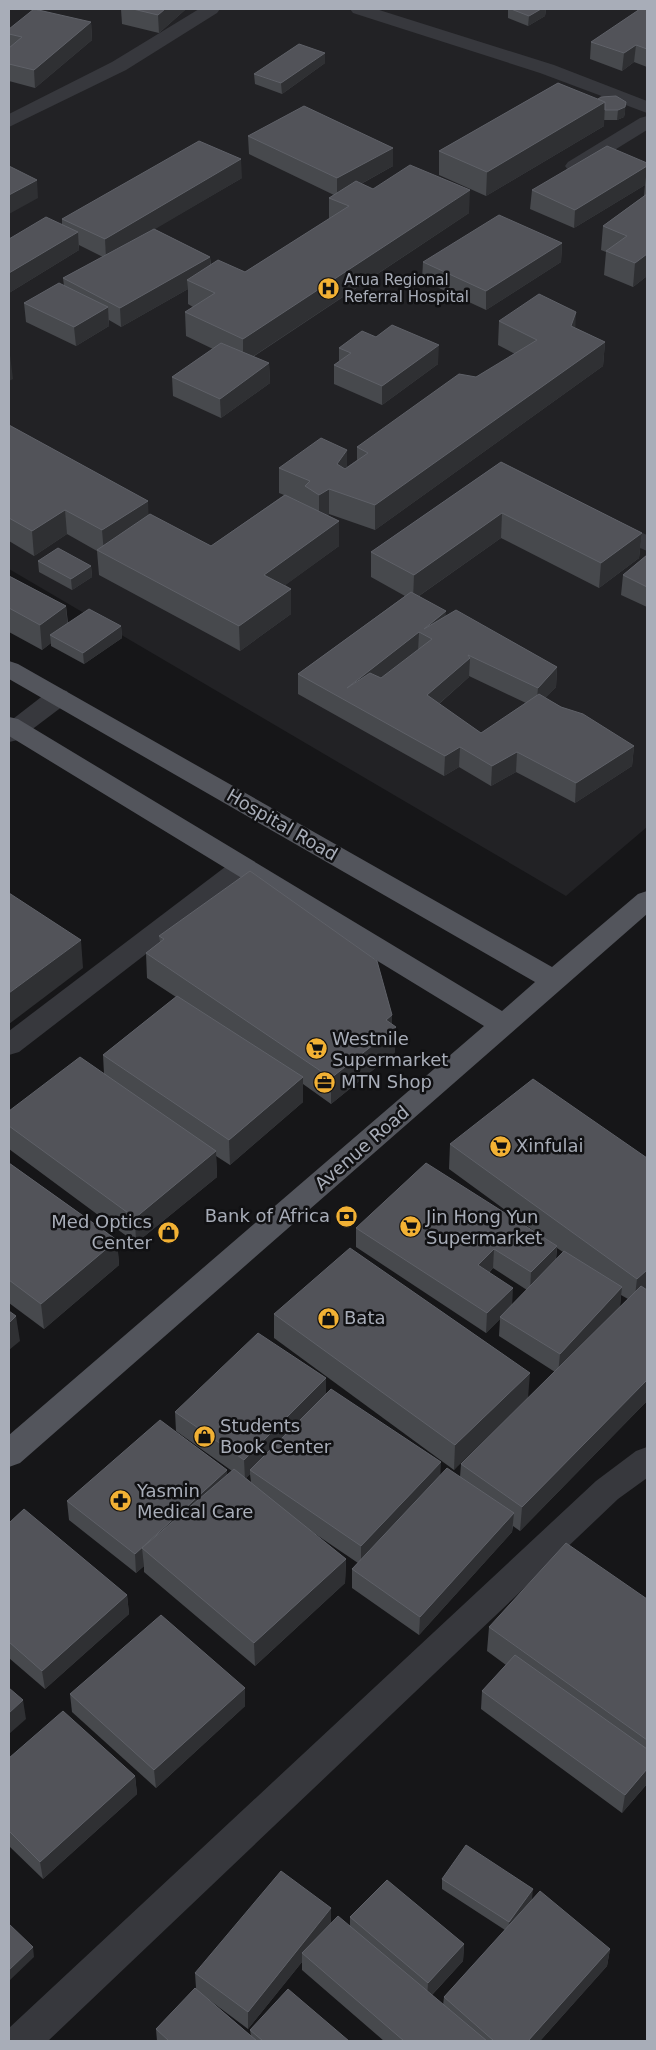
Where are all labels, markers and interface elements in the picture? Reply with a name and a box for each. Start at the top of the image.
place label: Arua Regional Referral Hospital [344,271,469,306]
hospital icon: Arua Regional Referral Hospital [316,277,340,301]
street label: Hospital Road [223,784,341,865]
place label: Westnile Supermarket [332,1028,448,1070]
supermarket icon: Westnile Supermarket [304,1037,328,1061]
office icon: MTN Shop [313,1070,337,1094]
place label: MTN Shop [341,1071,432,1092]
street label: Avenue Road [310,1101,413,1194]
supermarket icon: Xinfulai [488,1134,512,1158]
place label: Xinfulai [516,1135,584,1156]
bank icon: Bank of Africa [334,1204,358,1228]
place label: Bank of Africa [205,1205,330,1226]
place label: Jin Hong Yun Supermarket [425,1206,542,1248]
place label: Med Optics Center [51,1211,153,1253]
supermarket icon: Jin Hong Yun Supermarket [398,1215,422,1239]
shop icon: Med Optics Center [156,1220,180,1244]
shop icon: Bata [316,1306,340,1330]
place label: Bata [344,1307,385,1328]
place label: Students Book Center [220,1415,332,1457]
shop icon: Students Book Center [192,1424,216,1448]
place label: Yasmin Medical Care [136,1480,253,1522]
pharmacy icon: Yasmin Medical Care [109,1489,133,1513]

